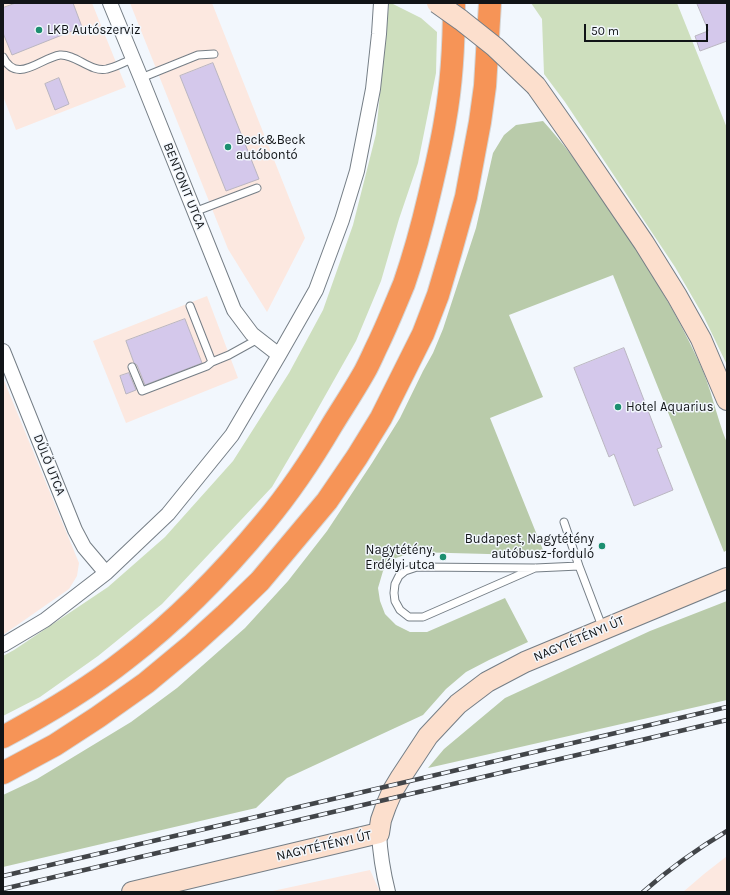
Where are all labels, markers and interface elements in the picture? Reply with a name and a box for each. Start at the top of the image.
scale bar [586,16,710,42]
place label: LKB Autószerviz [47,22,140,38]
text: 50 m [591,24,619,38]
marker: LKB Autószerviz [34,25,44,35]
place label: Beck&Beck autóbontó [236,132,305,163]
street label: BENTONIT UTCA [160,141,208,231]
marker: Beck&Beck autóbontó [223,142,233,152]
place label: Hotel Aquarius [626,399,713,415]
marker: Hotel Aquarius [613,402,623,412]
street label: DŰLŐ UTCA [30,432,68,498]
place label: Budapest, Nagytétény autóbusz-forduló [465,531,594,562]
marker: Budapest, Nagytétény autóbusz-forduló [597,541,607,551]
place label: Nagytétény, Erdélyi utca [365,542,435,573]
marker: Nagytétény, Erdélyi utca [438,552,448,562]
street label: NAGYTÉTÉNYI ÚT [531,613,627,665]
street label: NAGYTÉTÉNYI ÚT [275,827,373,865]

